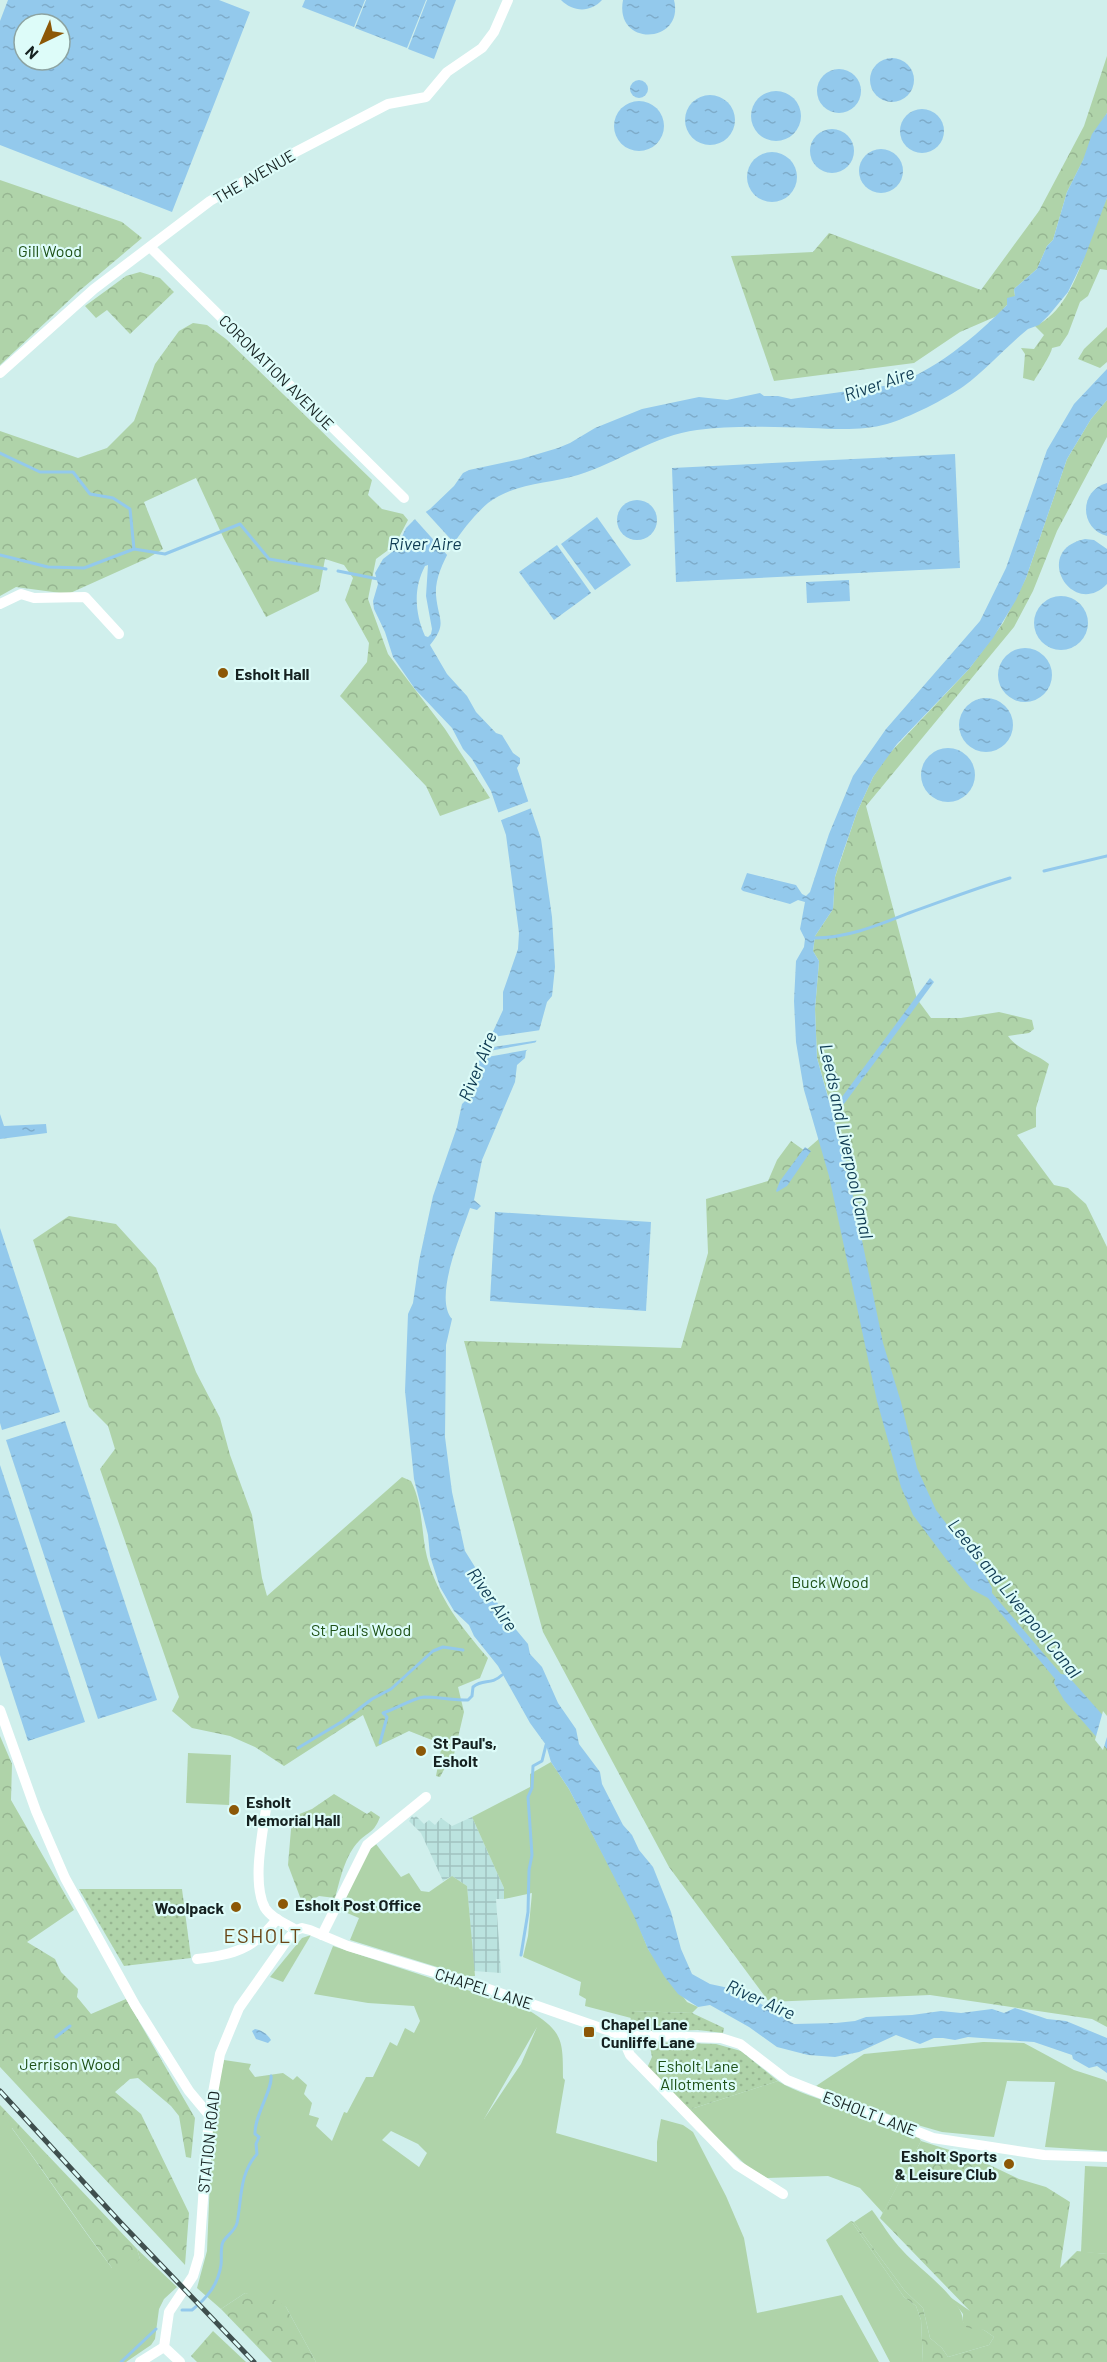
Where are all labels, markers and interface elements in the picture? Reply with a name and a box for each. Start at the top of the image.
north arrow [12,12,72,72]
text: N [21,43,42,64]
street label: THE AVENUE [210,145,298,207]
park label: Gill Wood [18,241,82,260]
street label: CORONATION AVENUE [216,311,338,433]
water label: River Aire [841,361,917,405]
water label: River Aire [389,532,461,554]
place label: Esholt Hall [235,664,310,683]
marker: Esholt Hall [216,666,230,680]
water label: River Aire [453,1028,501,1104]
water label: Leeds and Liverpool Canal [816,1041,878,1241]
water label: Leeds and Liverpool Canal [944,1514,1086,1682]
water label: River Aire [463,1563,523,1635]
park label: Buck Wood [791,1572,869,1591]
park label: St Paul's Wood [311,1620,411,1639]
place label: St Paul's, Esholt [433,1733,497,1770]
marker: St Paul's, Esholt [414,1744,428,1758]
place label: Esholt Memorial Hall [246,1792,341,1829]
marker: Esholt Memorial Hall [227,1803,241,1817]
place label: Esholt Post Office [295,1895,421,1914]
marker: Esholt Post Office [276,1897,290,1911]
place label: Woolpack [155,1898,224,1917]
marker: Woolpack [229,1900,243,1914]
district label: ESHOLT [223,1923,303,1947]
street label: CHAPEL LANE [433,1963,535,2013]
water label: River Aire [723,1974,799,2024]
place label: Chapel Lane Cunliffe Lane [601,2014,695,2051]
marker: Chapel Lane Cunliffe Lane [582,2025,596,2039]
park label: Jerrison Wood [19,2054,121,2073]
park label: Esholt Lane Allotments [657,2056,739,2093]
street label: ESHOLT LANE [820,2086,920,2140]
street label: STATION ROAD [193,2090,223,2194]
place label: Esholt Sports & Leisure Club [895,2146,997,2183]
marker: Esholt Sports & Leisure Club [1002,2157,1016,2171]

